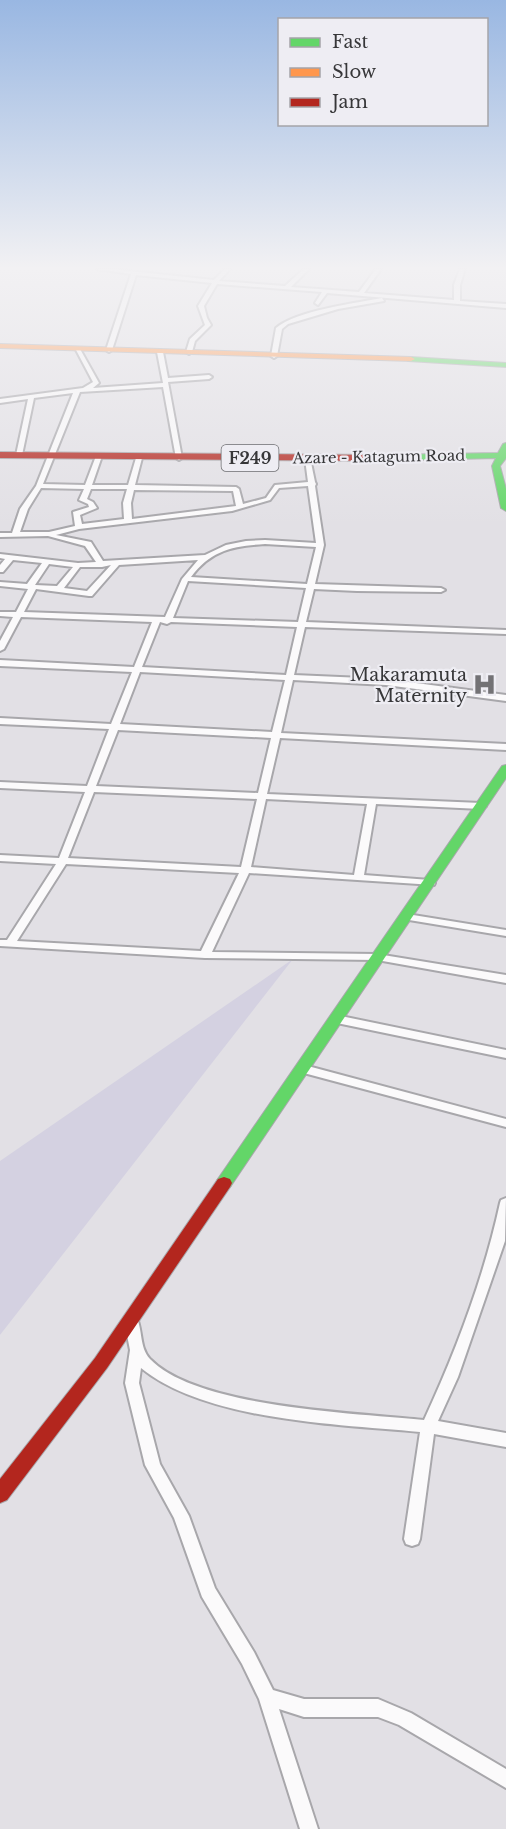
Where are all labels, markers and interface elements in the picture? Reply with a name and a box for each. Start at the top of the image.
legend [278,18,488,126]
text: Fast [332,31,369,53]
text: Slow [332,61,377,83]
text: Jam [330,91,368,113]
road number: F249 [222,445,278,471]
street label: Azare - Katagum Road [291,445,466,468]
place label: Makaramuta Maternity [350,664,467,707]
hospital icon: Makaramuta Maternity [472,672,498,698]

